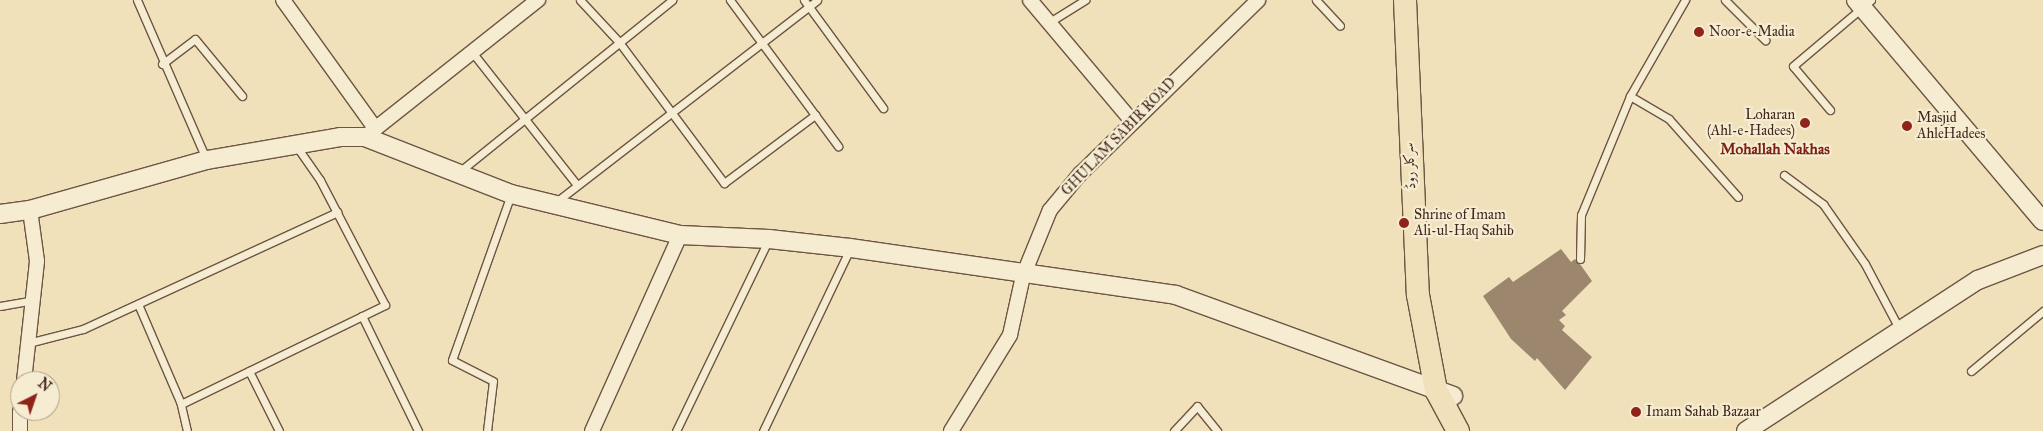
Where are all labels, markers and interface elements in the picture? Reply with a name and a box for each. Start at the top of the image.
place label: Noor-e-Madia [1709,24,1795,40]
marker: Noor-e-Madia [1693,26,1705,38]
street label: GHULAM SABIR ROAD [1058,75,1180,199]
place label: Loharan (Ahl-e-Hadees) [1707,107,1795,140]
place label: Masjid AhleHadees [1917,110,1985,142]
marker: Loharan (Ahl-e-Hadees) [1799,117,1811,129]
marker: Masjid AhleHadees [1901,120,1913,132]
district label: Mohallah Nakhas [1720,141,1830,159]
street label: سرکلر روڈ [1400,142,1420,190]
place label: Shrine of Imam Ali-ul-Haq Sahib [1414,207,1514,240]
marker: Shrine of Imam Ali-ul-Haq Sahib [1398,217,1410,229]
north arrow [10,371,60,421]
text: N [34,375,55,395]
place label: Imam Sahab Bazaar [1646,404,1761,420]
marker: Imam Sahab Bazaar [1630,406,1642,418]

